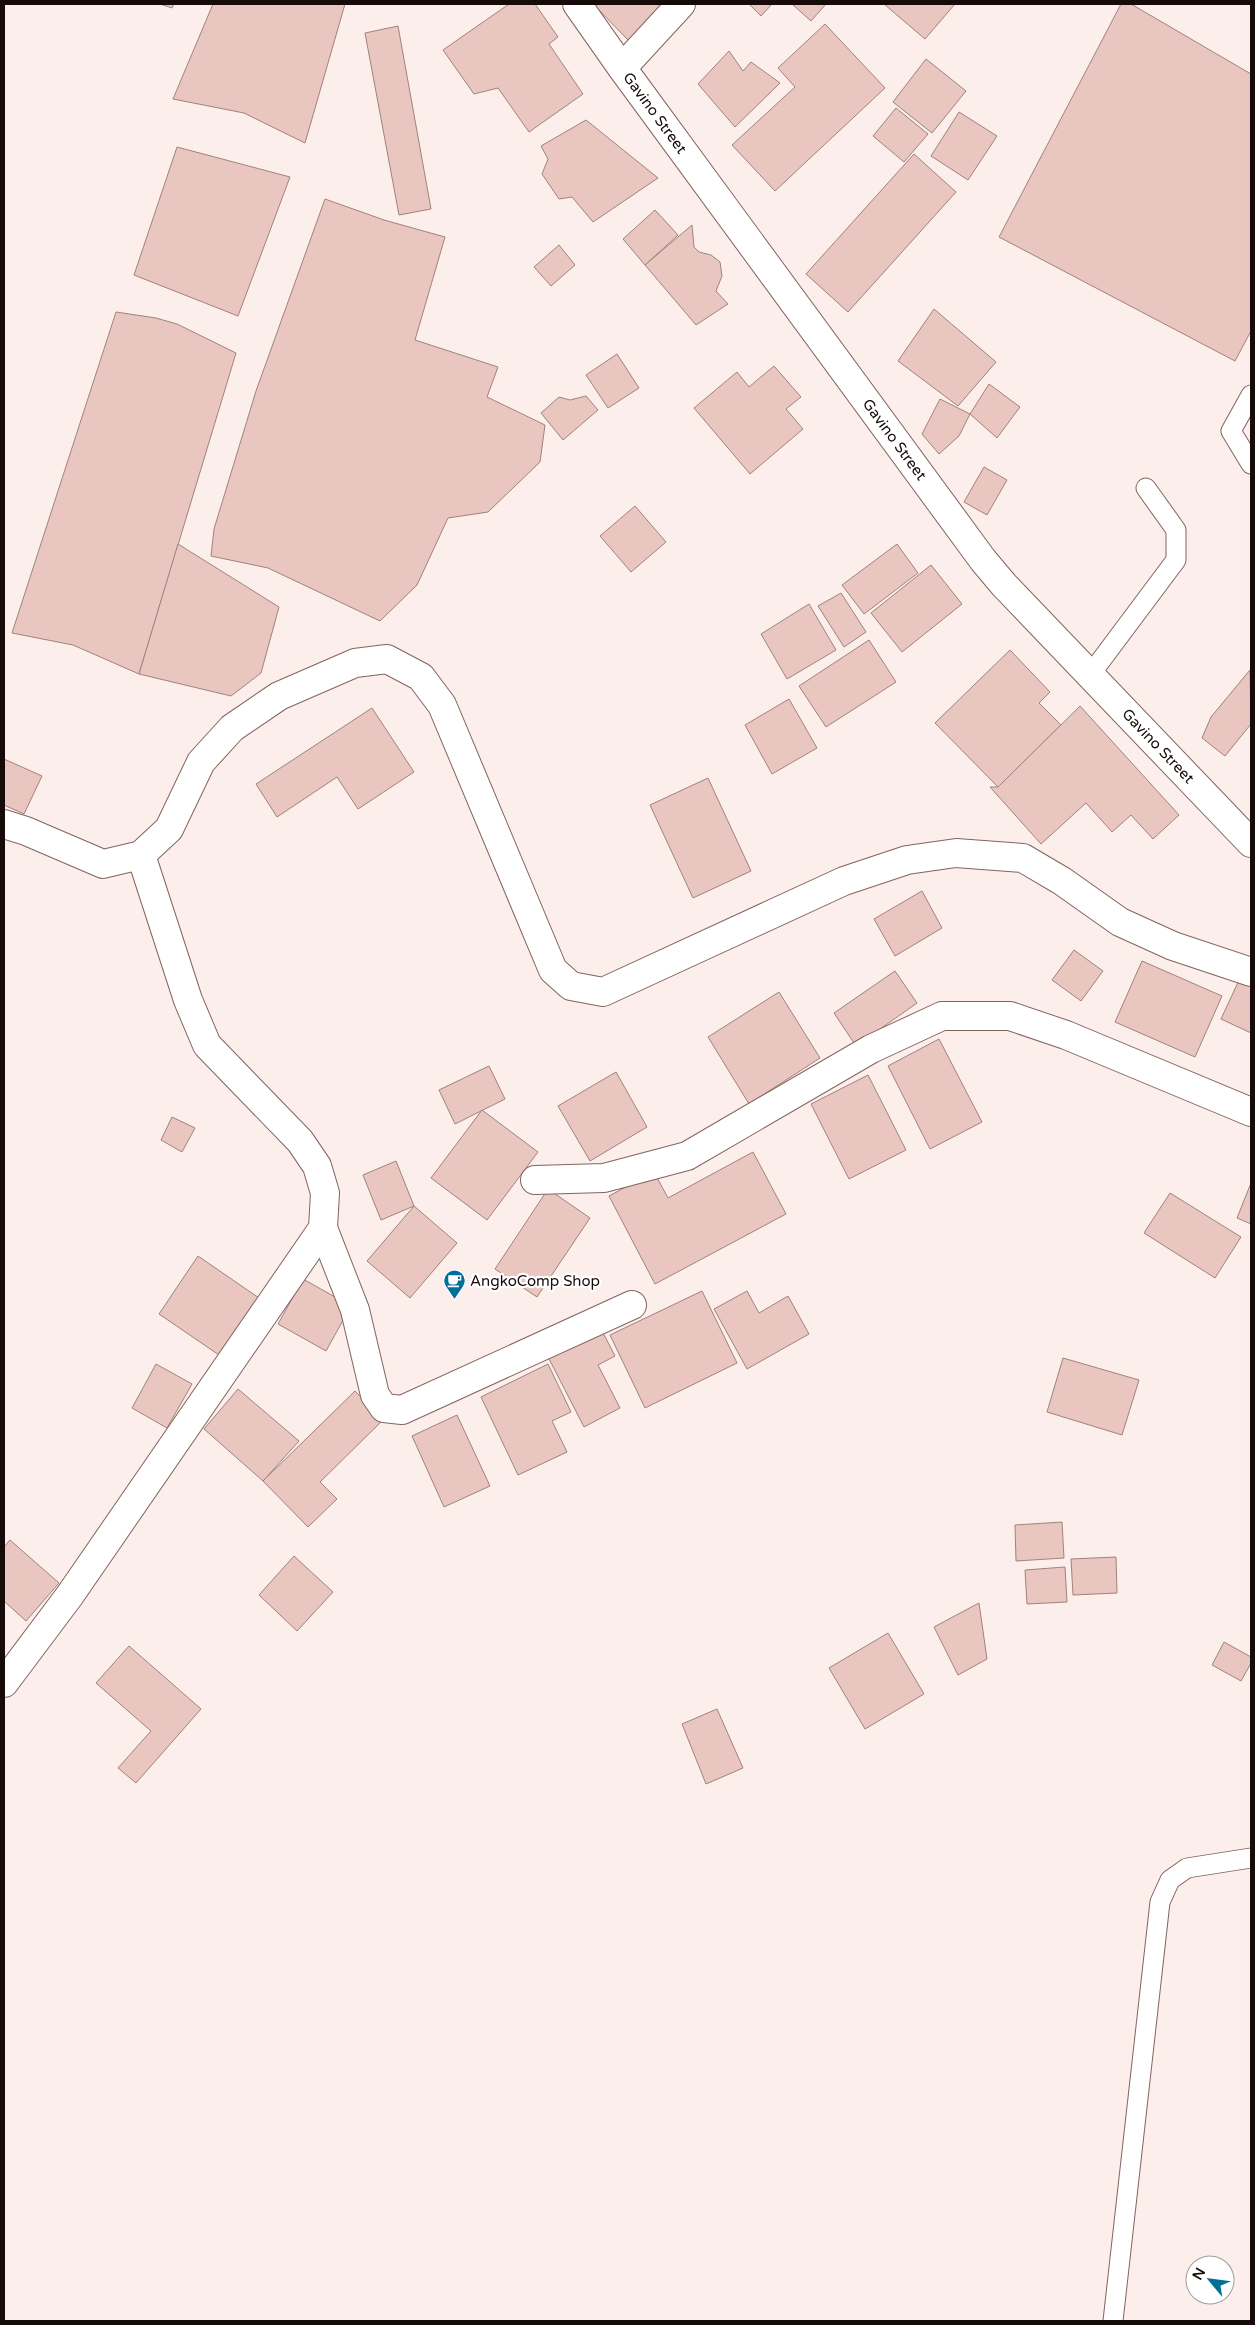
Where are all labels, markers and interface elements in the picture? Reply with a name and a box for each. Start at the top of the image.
street label: Gavino Street [619,69,691,157]
street label: Gavino Street [859,395,931,484]
street label: Gavino Street [1118,705,1198,787]
cafe icon: AngkoComp Shop [442,1269,466,1300]
place label: AngkoComp Shop [470,1272,600,1290]
north arrow [1185,2255,1235,2305]
text: N [1189,2265,1209,2283]

